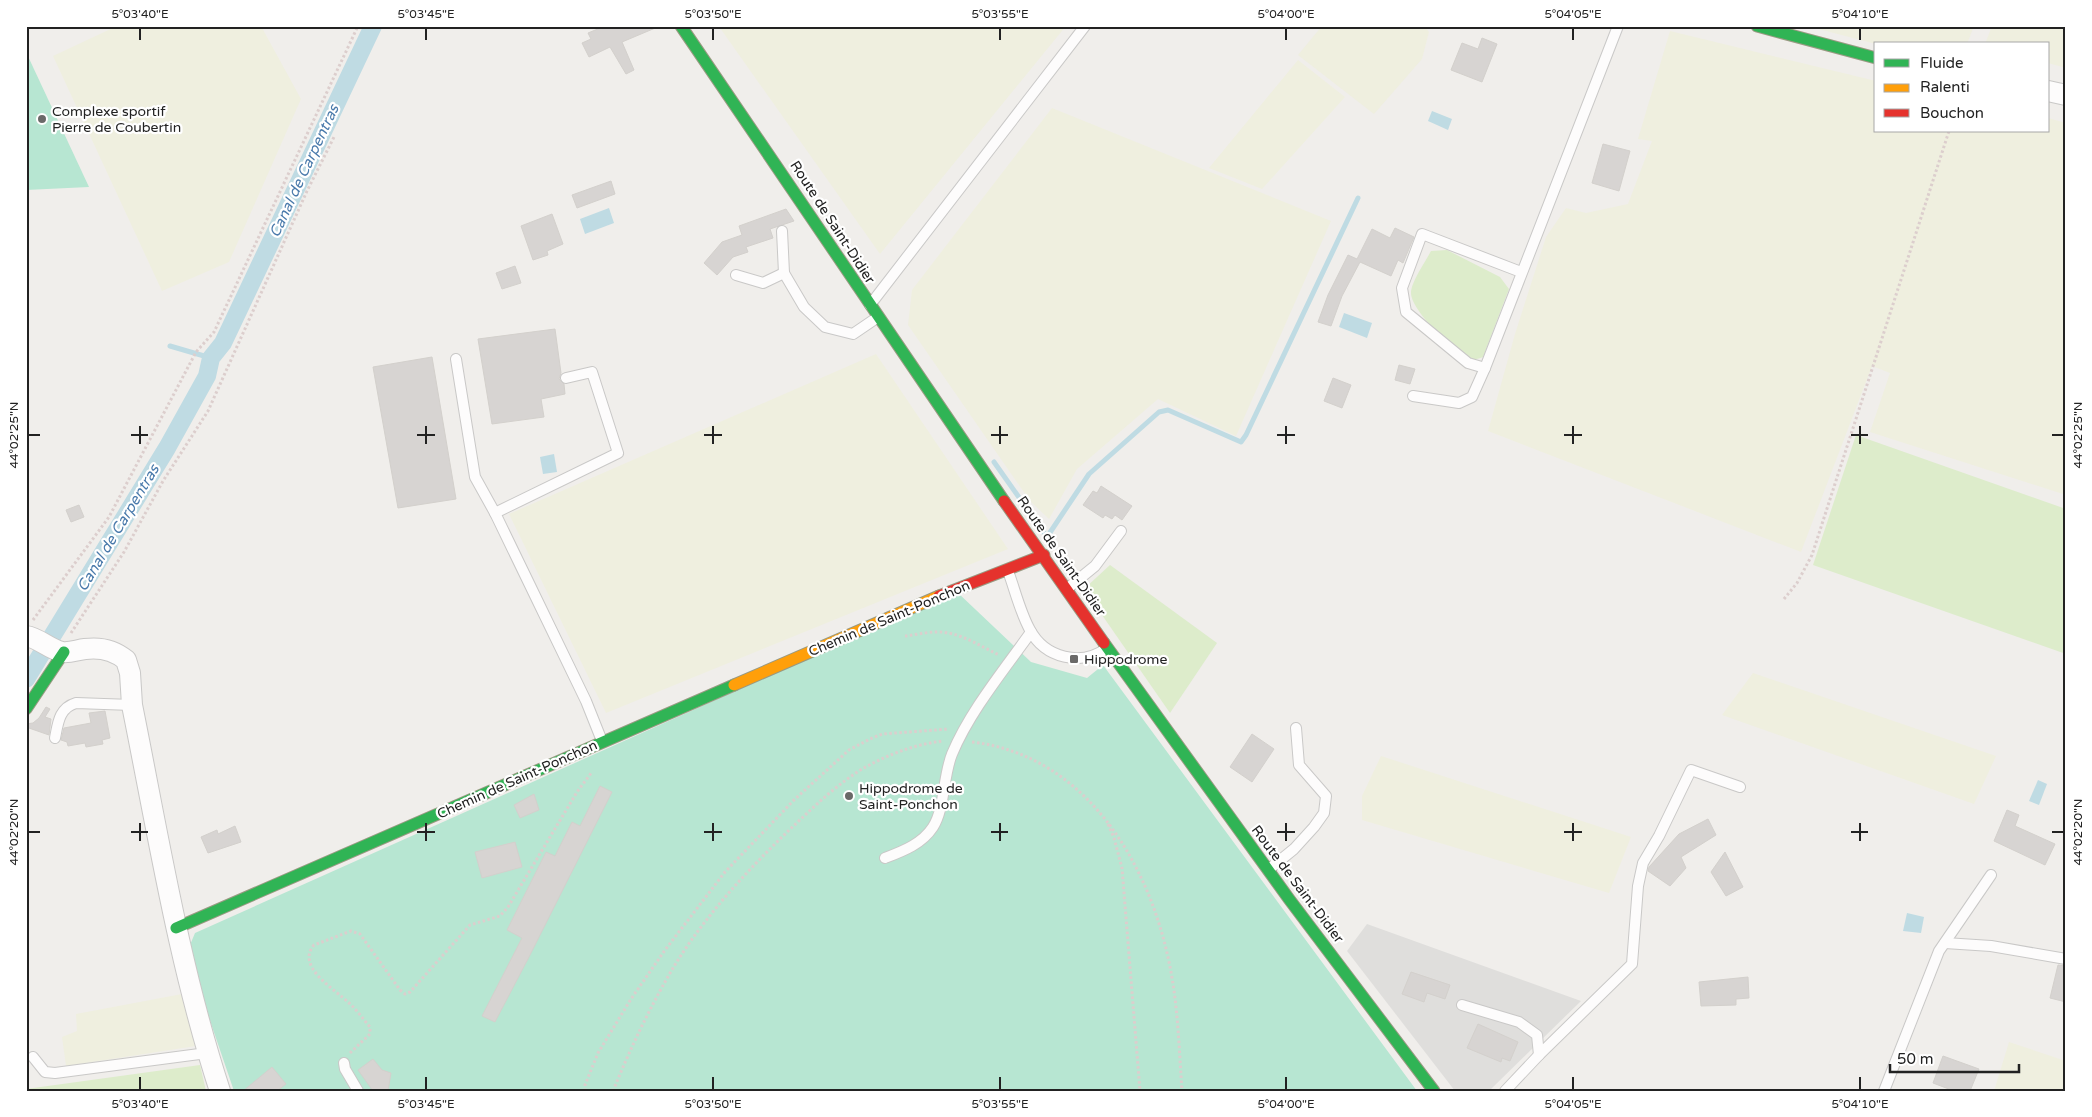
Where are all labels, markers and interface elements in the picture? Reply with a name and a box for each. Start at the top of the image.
text: 5°03'40"E [111,7,169,21]
text: 5°03'45"E [397,7,455,21]
text: 5°03'50"E [684,7,742,21]
text: 5°03'55"E [971,7,1029,21]
text: 5°04'00"E [1257,7,1315,21]
text: 5°04'05"E [1544,7,1602,21]
text: 5°04'10"E [1831,7,1889,21]
legend [1874,42,2050,132]
text: Fluide [1920,54,1964,72]
text: Ralenti [1920,78,1970,96]
water label: Canal de Carpentras [265,100,343,240]
place label: Complexe sportif Pierre de Coubertin [52,103,181,136]
text: Bouchon [1920,104,1984,122]
marker: Complexe sportif Pierre de Coubertin [36,113,48,125]
street label: Route de Saint-Didier [786,158,879,287]
text: 44°02'25"N [7,402,21,469]
text: 44°02'25"N [2071,402,2085,469]
water label: Canal de Carpentras [73,460,164,595]
street label: Route de Saint-Didier [1014,493,1110,620]
street label: Chemin de Saint-Ponchon [806,577,972,660]
place label: Hippodrome [1084,651,1167,668]
marker: Hippodrome [1068,653,1080,665]
street label: Chemin de Saint-Ponchon [434,736,600,823]
place label: Hippodrome de Saint-Ponchon [859,780,963,813]
marker: Hippodrome de Saint-Ponchon [843,790,855,802]
text: 44°02'20"N [7,799,21,866]
text: 44°02'20"N [2071,799,2085,866]
street label: Route de Saint-Didier [1248,822,1348,947]
scale bar [1890,1042,2018,1074]
text: 50 m [1897,1050,1934,1068]
text: 5°03'40"E [111,1097,169,1111]
text: 5°03'45"E [397,1097,455,1111]
text: 5°03'50"E [684,1097,742,1111]
text: 5°03'55"E [971,1097,1029,1111]
text: 5°04'00"E [1257,1097,1315,1111]
text: 5°04'05"E [1544,1097,1602,1111]
text: 5°04'10"E [1831,1097,1889,1111]

